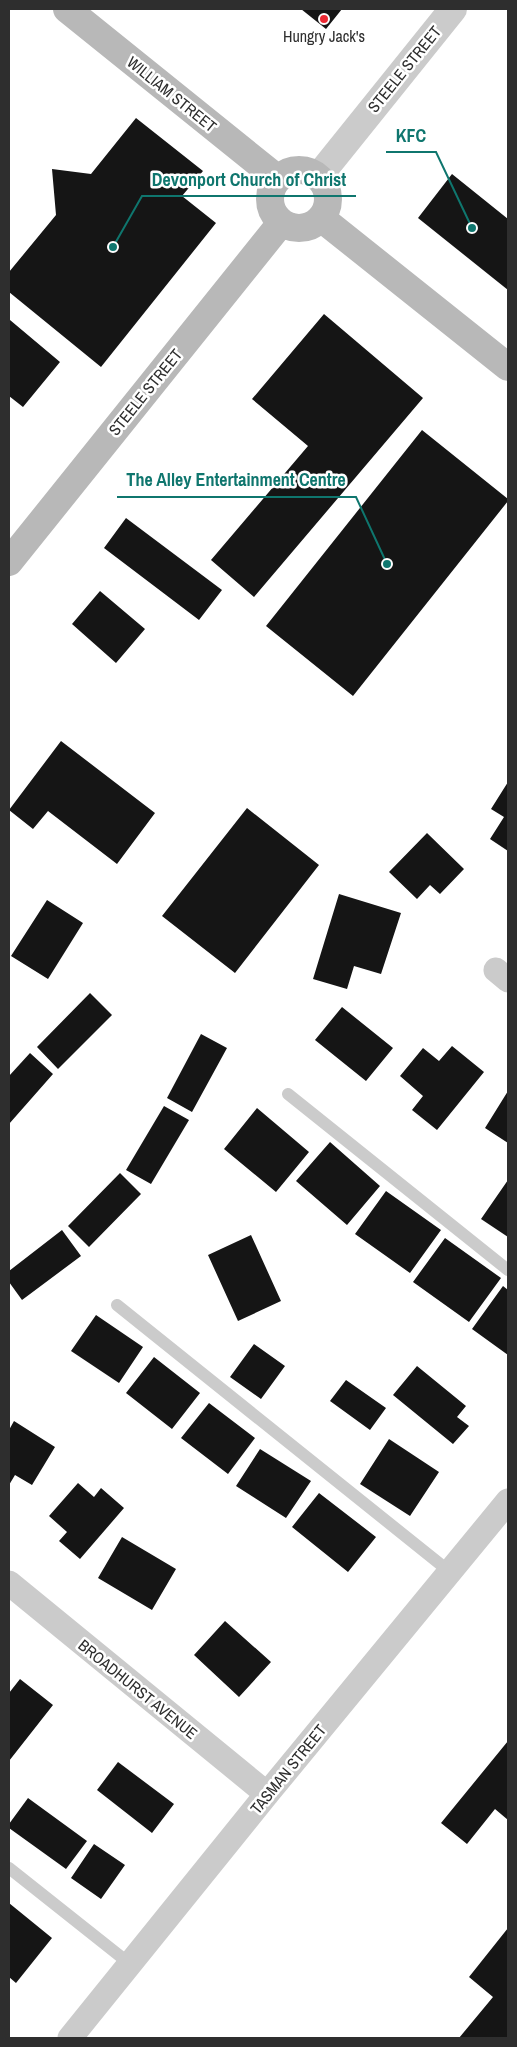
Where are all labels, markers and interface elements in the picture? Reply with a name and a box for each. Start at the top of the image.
marker: Hungry Jack's [318,13,330,25]
street label: STEELE STREET [362,21,446,117]
place label: Hungry Jack's [283,25,365,47]
street label: WILLIAM STREET [123,51,221,137]
callout: KFC [386,119,436,152]
text: KFC [396,123,427,148]
callout: Devonport Church of Christ [142,163,356,196]
text: Devonport Church of Christ [152,167,346,192]
street label: STEELE STREET [103,344,187,440]
callout: The Alley Entertainment Centre [117,464,356,497]
text: The Alley Entertainment Centre [126,467,346,492]
street label: BROADHURST AVENUE [74,1634,202,1744]
street label: TASMAN STREET [245,1720,331,1818]

